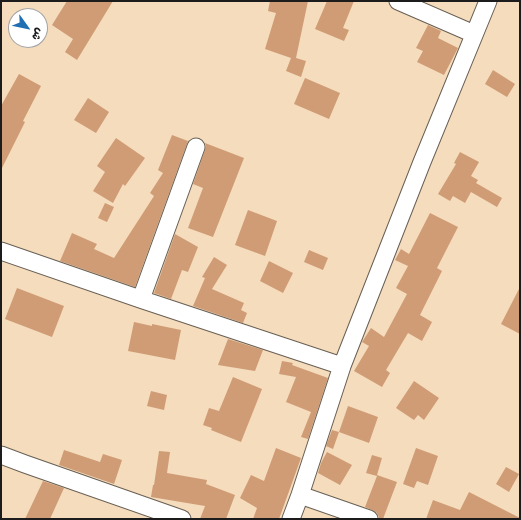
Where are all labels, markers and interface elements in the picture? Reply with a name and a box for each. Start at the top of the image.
north arrow [8,8,48,48]
text: ش [26,24,49,45]

